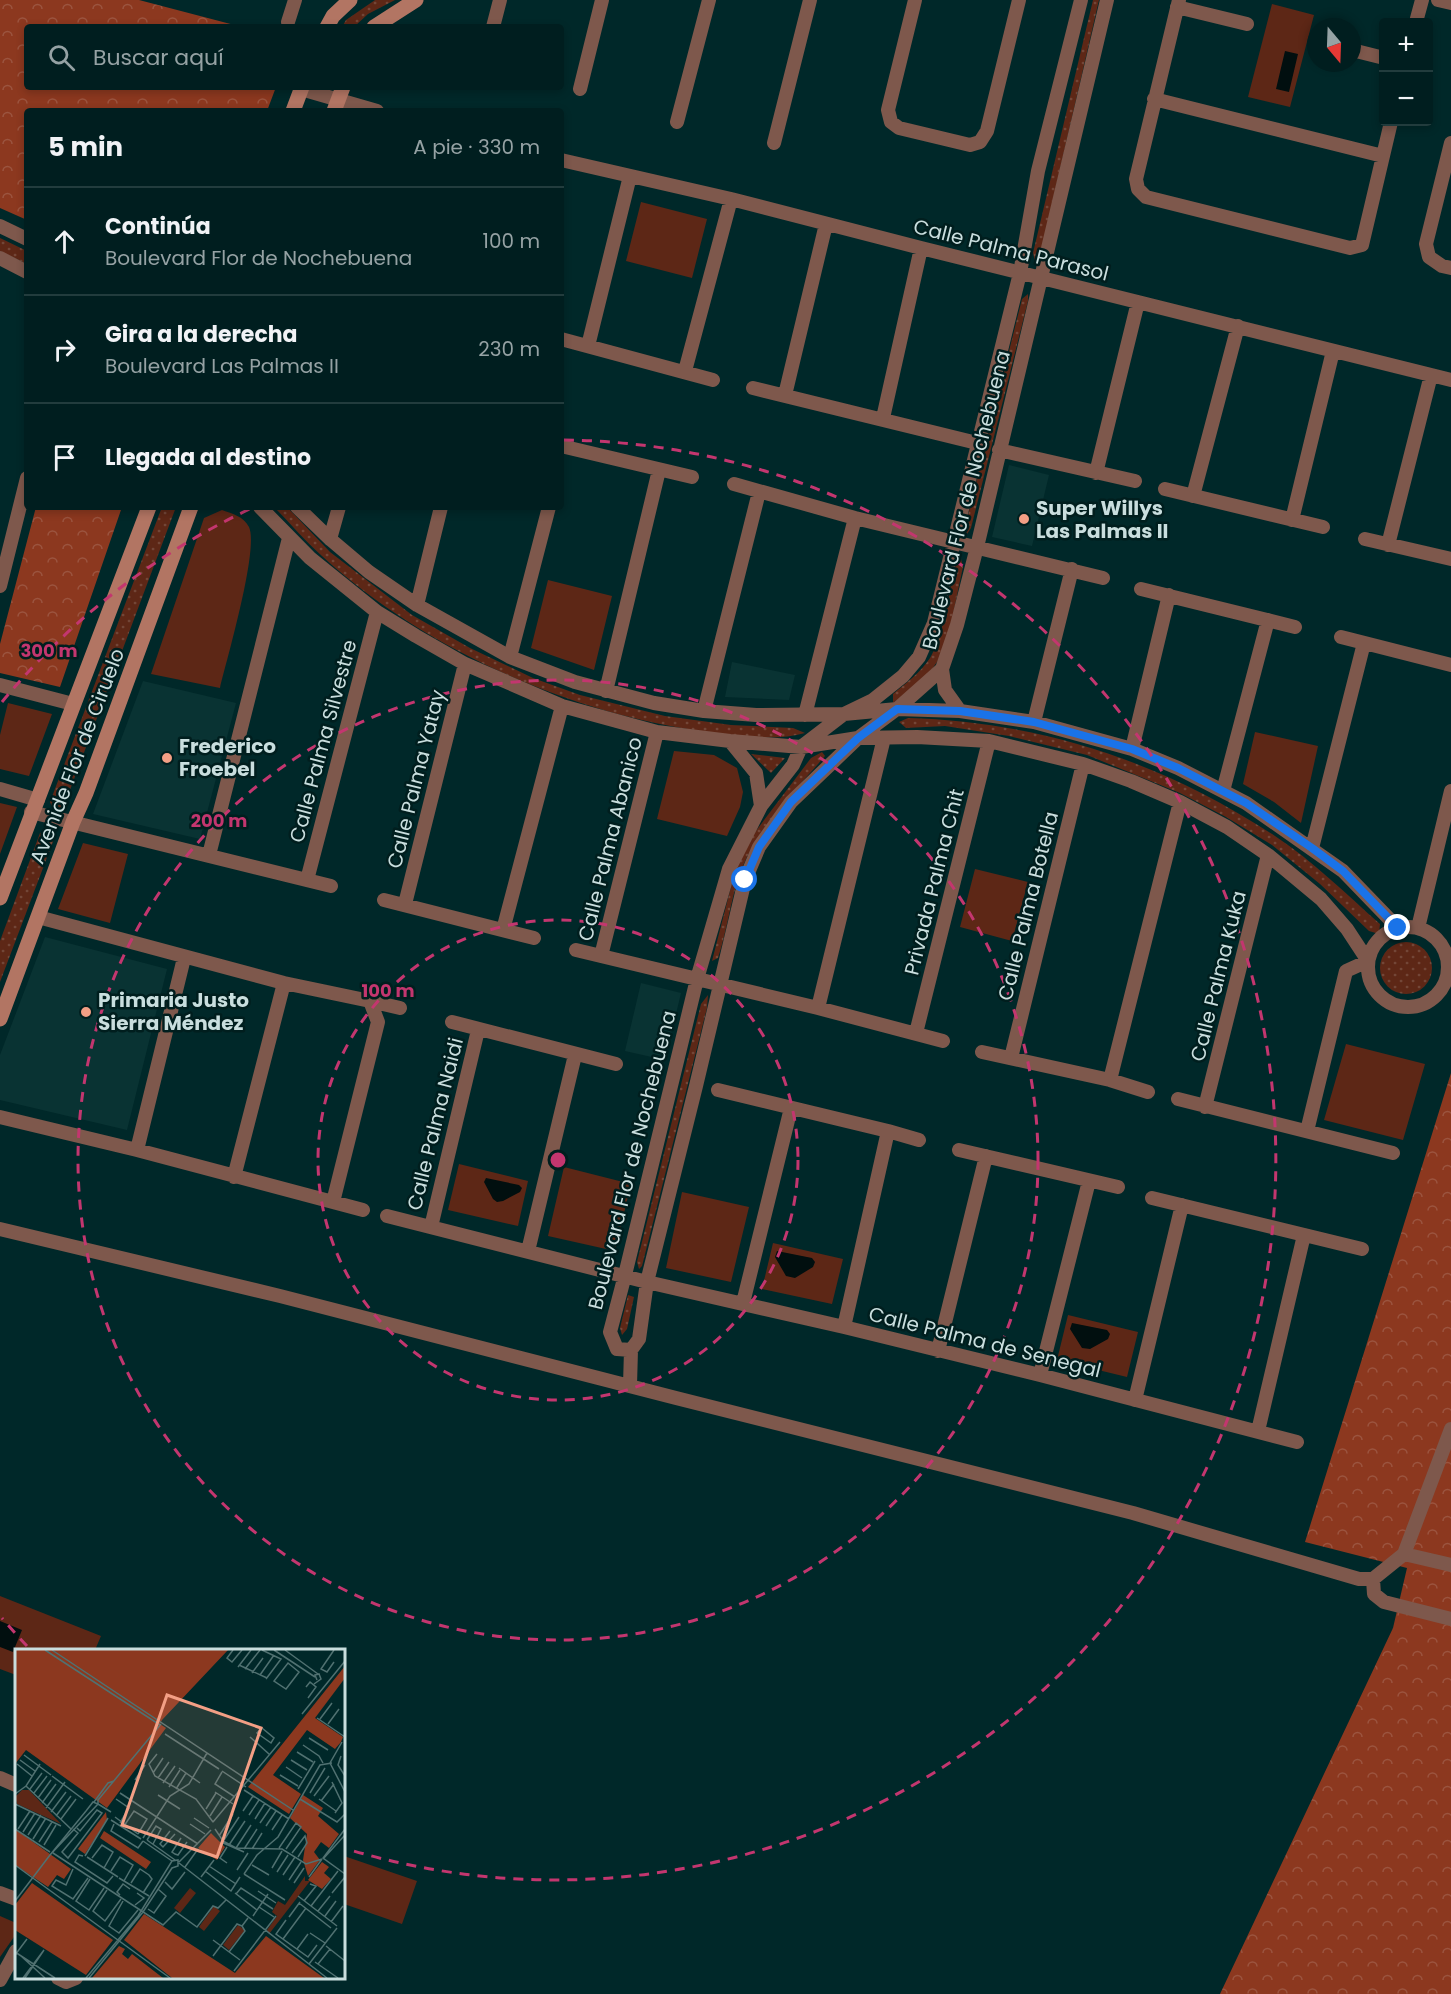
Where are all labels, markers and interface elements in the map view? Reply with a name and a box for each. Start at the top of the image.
north arrow [1307,18,1361,72]
map controls [1379,18,1433,126]
button: + [1379,18,1433,72]
search box [24,24,564,90]
icon: search [45,41,78,74]
text: Buscar aquí [93,42,224,73]
button: − [1379,72,1433,126]
text: 5 min [48,129,123,165]
text: A pie · 330 m [413,133,540,161]
text: Continúa [105,211,211,242]
street label: Calle Palma Parasol [910,212,1112,288]
icon: ahead [48,225,81,258]
text: 100 m [483,227,540,255]
text: Boulevard Flor de Nochebuena [105,244,412,272]
text: Gira a la derecha [105,319,298,350]
icon: right [48,333,81,366]
text: 230 m [478,335,540,363]
street label: Boulevard Flor de Nochebuena [915,348,1017,652]
text: Boulevard Las Palmas II [105,352,339,380]
icon: arrive [48,441,81,474]
text: Llegada al destino [105,442,311,473]
place label: Super Willys Las Palmas II [1036,494,1168,545]
marker: Super Willys Las Palmas II [1017,512,1031,526]
street label: Calle Palma Silvestre [282,637,364,845]
text: 300 m [20,638,78,663]
street label: Avenide Flor de Ciruelo [23,644,131,868]
street label: Calle Palma Yatay [380,687,452,871]
place label: Frederico Froebel [179,732,276,783]
street label: Calle Palma Abanico [571,734,649,944]
marker: Frederico Froebel [160,751,174,765]
street label: Privada Palma Chit [897,786,971,978]
text: 200 m [191,808,247,833]
street label: Calle Palma Botella [991,808,1065,1004]
route start [731,866,757,892]
street label: Calle Palma Kuka [1183,888,1253,1064]
route end [1384,914,1410,940]
text: 100 m [361,978,415,1003]
place label: Primaria Justo Sierra Méndez [98,986,249,1037]
marker: Primaria Justo Sierra Méndez [79,1005,93,1019]
street label: Boulevard Flor de Nochebuena [581,1008,683,1312]
street label: Calle Palma Naidi [400,1035,470,1213]
centre of rings [548,1150,568,1170]
street label: Calle Palma de Senegal [866,1300,1104,1384]
inset map [15,1649,345,1979]

